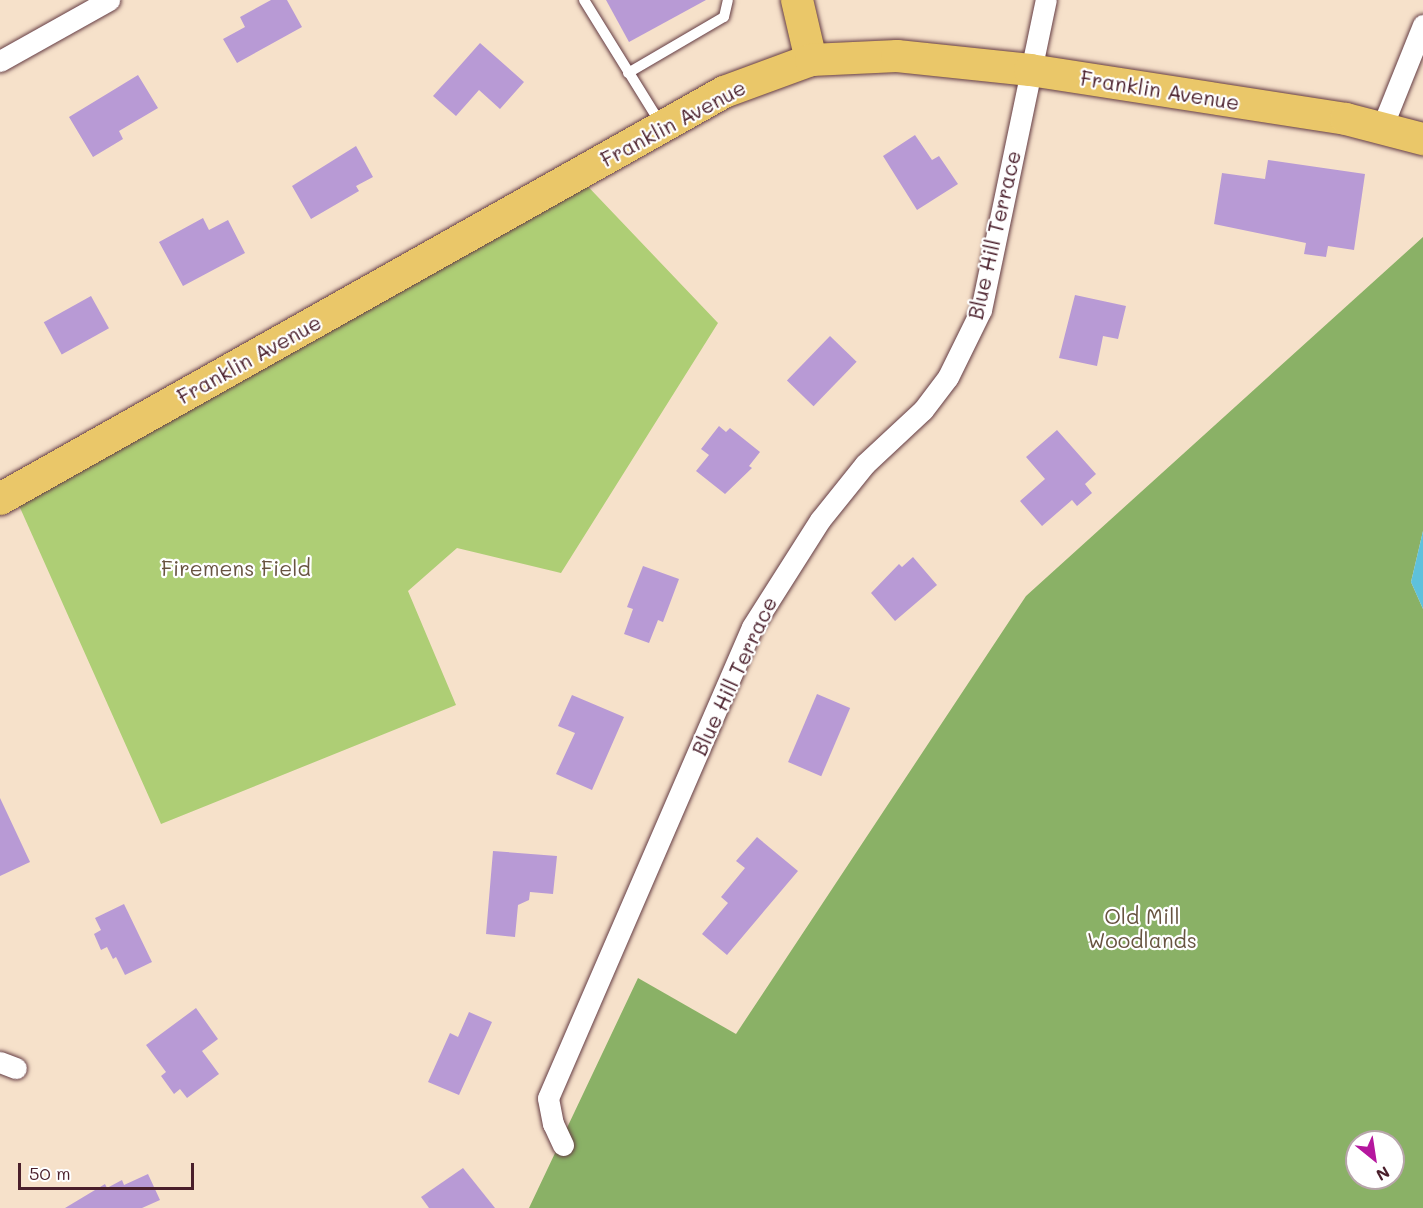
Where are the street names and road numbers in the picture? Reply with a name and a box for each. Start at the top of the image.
street label: Franklin Avenue [1079,65,1241,115]
street label: Franklin Avenue [596,74,750,172]
street label: Blue Hill Terrace [962,148,1026,322]
street label: Franklin Avenue [173,309,325,409]
street label: Blue Hill Terrace [686,593,782,759]

